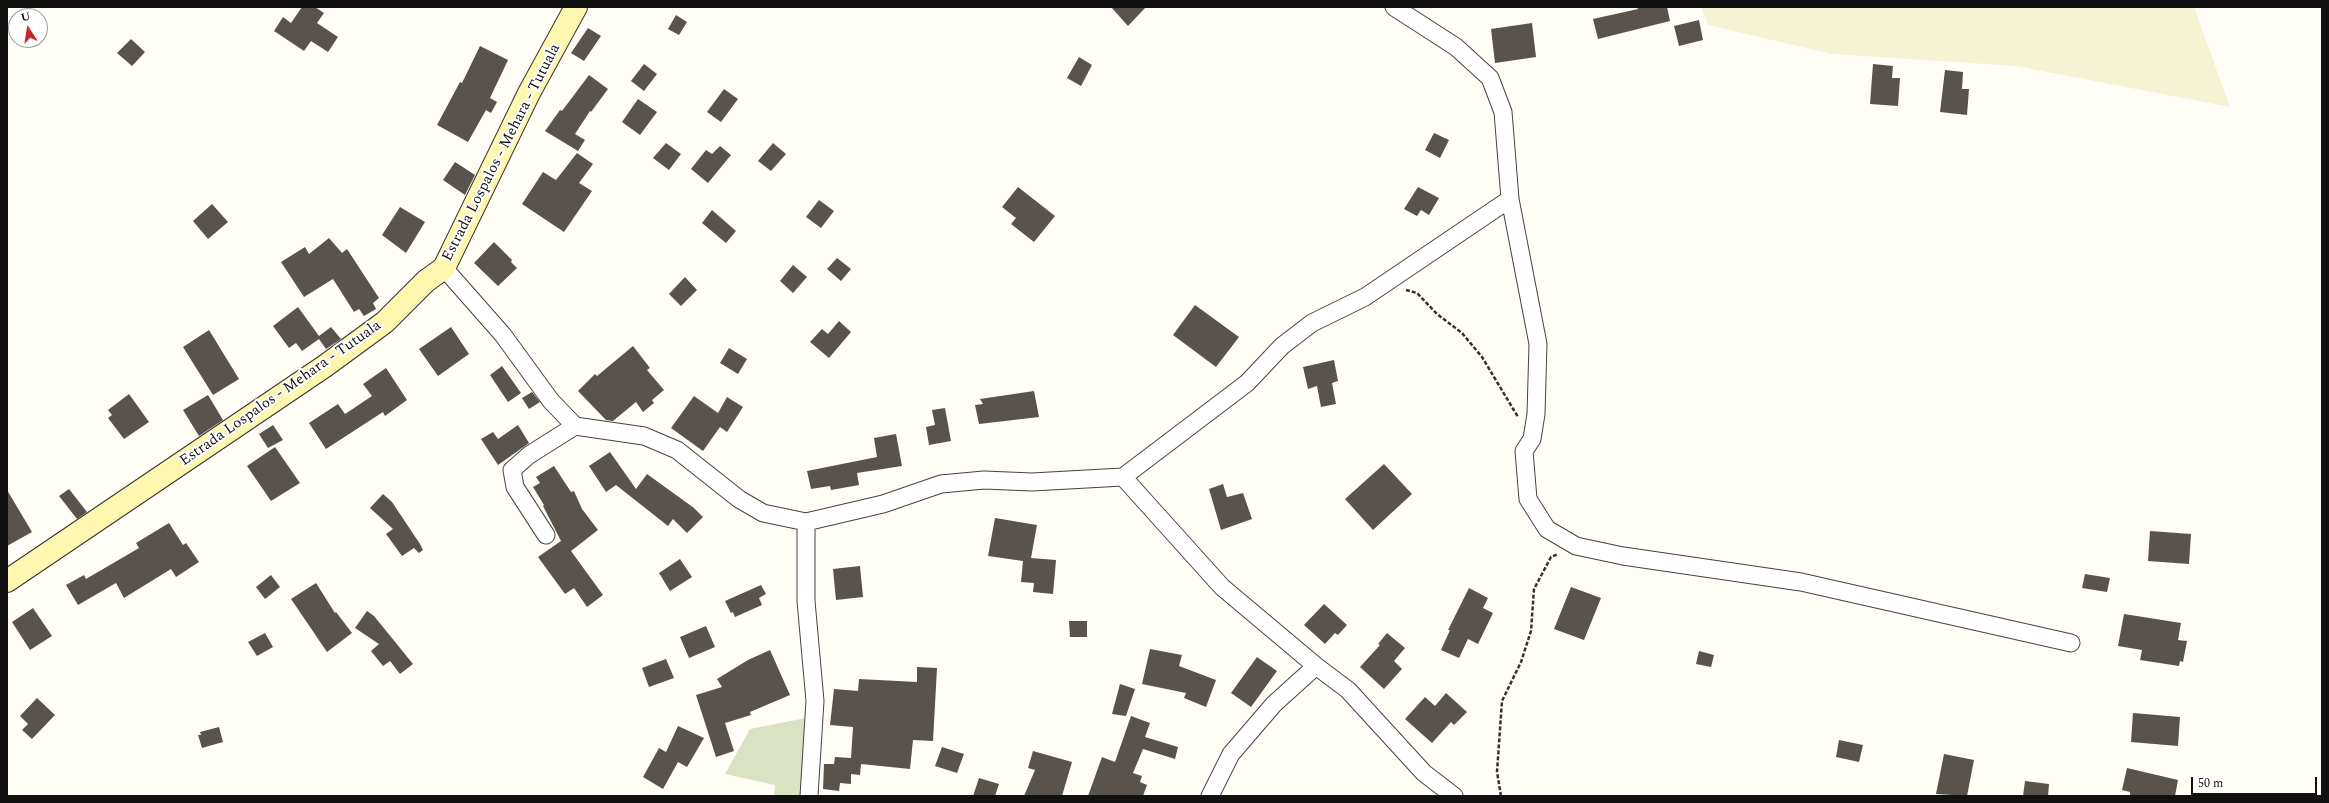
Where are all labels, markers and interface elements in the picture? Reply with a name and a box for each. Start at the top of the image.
text: U [19,7,32,26]
north arrow [8,8,48,48]
street label: Estrada Lospalos - Mehara - Tutuala [439,41,565,265]
street label: Estrada Lospalos - Mehara - Tutuala [177,317,385,471]
scale bar [2193,769,2319,795]
text: 50 m [2198,774,2223,793]

